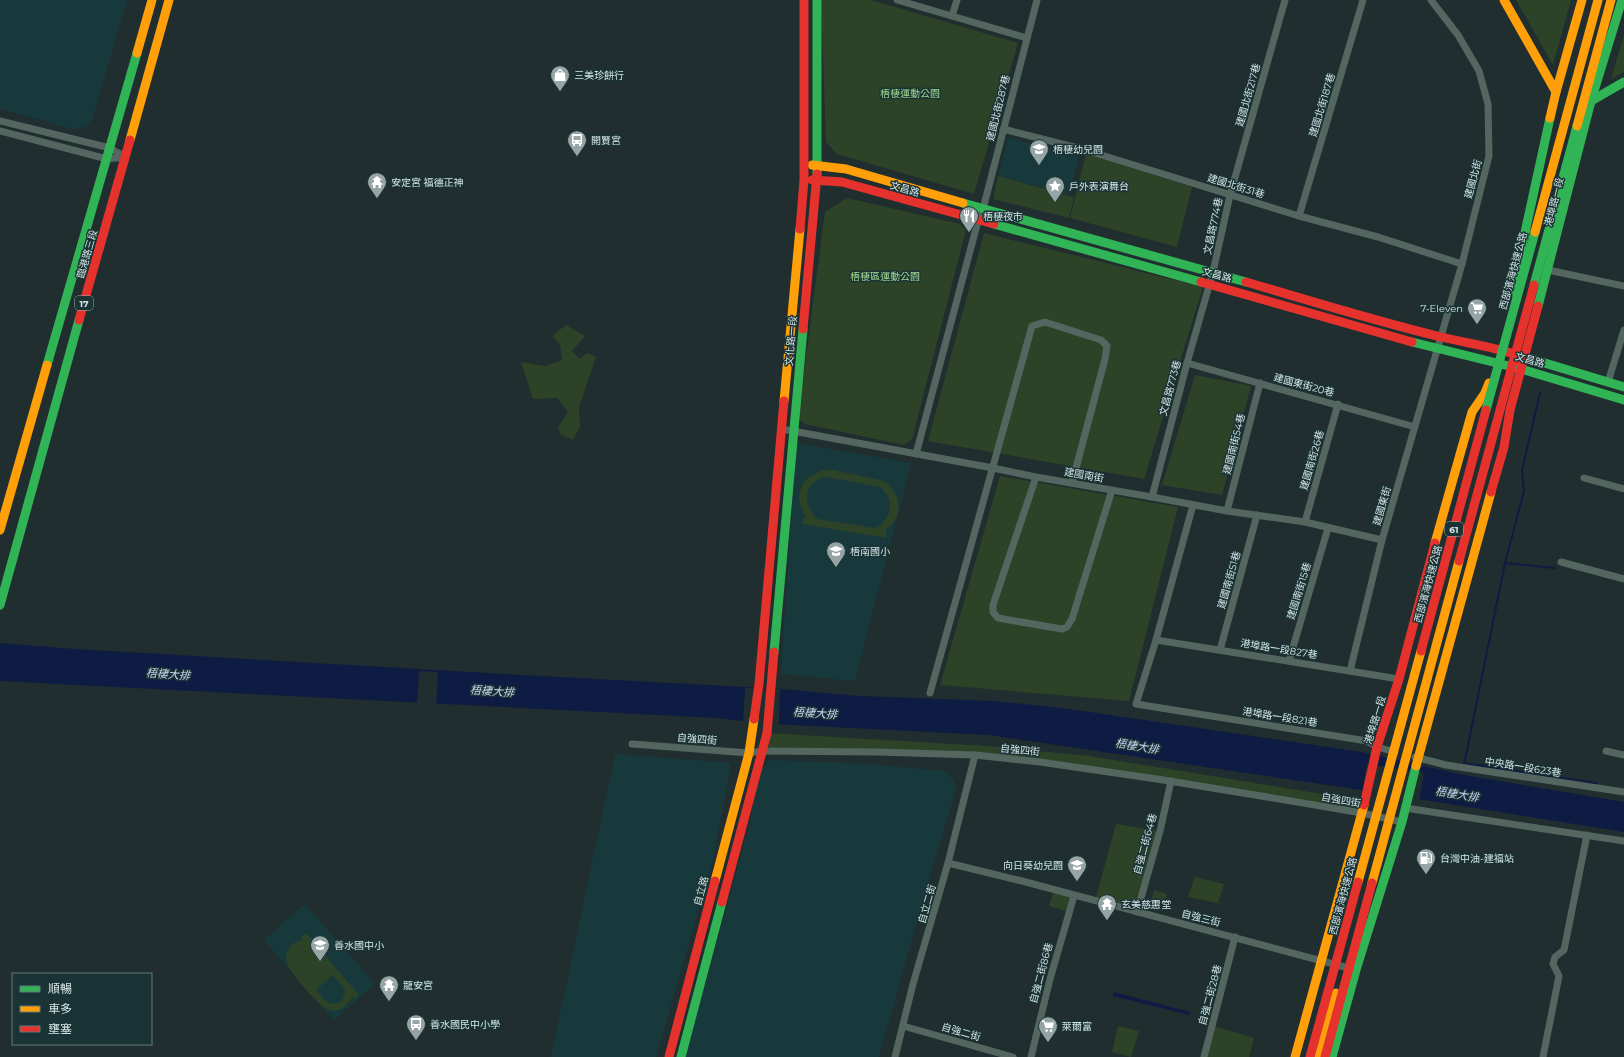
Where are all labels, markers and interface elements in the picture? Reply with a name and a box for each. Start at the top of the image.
street label: 建國北街217巷 [1233,62,1263,128]
shop icon: 三美珍餅行 [549,64,571,92]
place label: 三美珍餅行 [574,69,624,82]
street label: 建國北街187巷 [1306,72,1338,138]
street label: 建國北街287巷 [983,73,1013,143]
park label: 梧棲運動公園 [880,87,940,100]
bus stop icon: 開賢宮 [566,129,588,157]
place label: 開賢宮 [591,134,621,147]
school or university icon: 梧棲幼兒園 [1028,138,1050,166]
place label: 梧棲幼兒園 [1053,143,1103,156]
street label: 建國北街 [1462,158,1484,200]
temple icon: 安定宮 福德正神 [366,171,388,199]
street label: 建國北街31巷 [1206,171,1266,201]
place icon: 戶外表演舞台 [1044,175,1066,203]
place label: 安定宮 福德正神 [391,176,464,189]
street label: 港埠路一段 [1542,176,1566,228]
street label: 文昌路 [889,179,921,199]
place label: 戶外表演舞台 [1069,180,1129,193]
street label: 文昌路774巷 [1201,196,1225,256]
restaurant icon: 梧棲夜市 [958,205,980,233]
place label: 梧棲夜市 [983,210,1023,223]
street label: 臨港路三段 [74,228,100,280]
street label: 西部濱海快速公路 [1496,231,1530,311]
street label: 文昌路 [1201,265,1233,285]
park label: 梧棲區運動公園 [850,270,920,283]
road number: 17 [75,296,93,310]
supermarket icon: 7-Eleven [1466,297,1488,325]
place label: 7-Eleven [1420,302,1463,315]
street label: 文化路一段 [782,316,800,366]
street label: 文昌路 [1514,350,1546,370]
street label: 文昌路773巷 [1156,359,1184,417]
street label: 建國東街20巷 [1272,371,1336,399]
street label: 建國南街54巷 [1220,412,1248,476]
street label: 建國南街26巷 [1297,429,1327,491]
street label: 建國南街 [1063,465,1105,485]
street label: 建國東街 [1370,485,1394,527]
road number: 61 [1445,522,1463,536]
school or university icon: 梧南國小 [825,540,847,568]
street label: 西部濱海快速公路 [1411,544,1445,624]
place label: 梧南國小 [850,545,890,558]
street label: 建國南街51巷 [1215,550,1243,610]
street label: 建國南街15巷 [1284,561,1314,621]
street label: 港埠路一段827巷 [1239,636,1319,662]
water label: 梧棲大排 [146,665,192,683]
water label: 梧棲大排 [470,682,516,700]
street label: 港埠路一段 [1361,694,1389,746]
water label: 梧棲大排 [793,704,839,722]
street label: 港埠路一段821巷 [1242,705,1318,729]
street label: 自強四街 [677,731,717,747]
water label: 梧棲大排 [1114,736,1162,757]
street label: 自強四街 [999,741,1041,759]
street label: 中央路一段623巷 [1484,755,1562,779]
water label: 梧棲大排 [1434,784,1482,805]
street label: 自強四街 [1320,790,1362,810]
street label: 自強二街64巷 [1131,812,1159,876]
fuel station icon: 台灣中油-建福站 [1415,847,1437,875]
place label: 台灣中油-建福站 [1440,852,1514,865]
school or university icon: 向日葵幼兒園 [1066,854,1088,882]
street label: 西部濱海快速公路 [1326,856,1360,936]
place label: 向日葵幼兒園 [1003,859,1063,872]
street label: 自立路 [691,875,711,907]
street label: 自立二街 [915,883,939,925]
temple icon: 玄美慈惠堂 [1096,893,1118,921]
place label: 玄美慈惠堂 [1121,898,1171,911]
street label: 自強三街 [1180,907,1222,929]
school or university icon: 善水國中小 [309,934,331,962]
place label: 善水國中小 [334,939,384,952]
street label: 自強二街86巷 [1027,941,1055,1005]
street label: 自強二街28巷 [1196,963,1224,1027]
legend [12,973,152,1045]
temple icon: 龍安宮 [378,974,400,1002]
place label: 龍安宮 [403,979,433,992]
text: 順暢 [48,981,72,996]
text: 車多 [48,1001,72,1016]
bus stop icon: 善水國民中小學 [405,1013,427,1041]
supermarket icon: 萊爾富 [1037,1015,1059,1043]
place label: 善水國民中小學 [430,1018,500,1031]
street label: 自強二街 [940,1020,982,1044]
place label: 萊爾富 [1062,1020,1092,1033]
text: 壅塞 [48,1021,72,1036]

